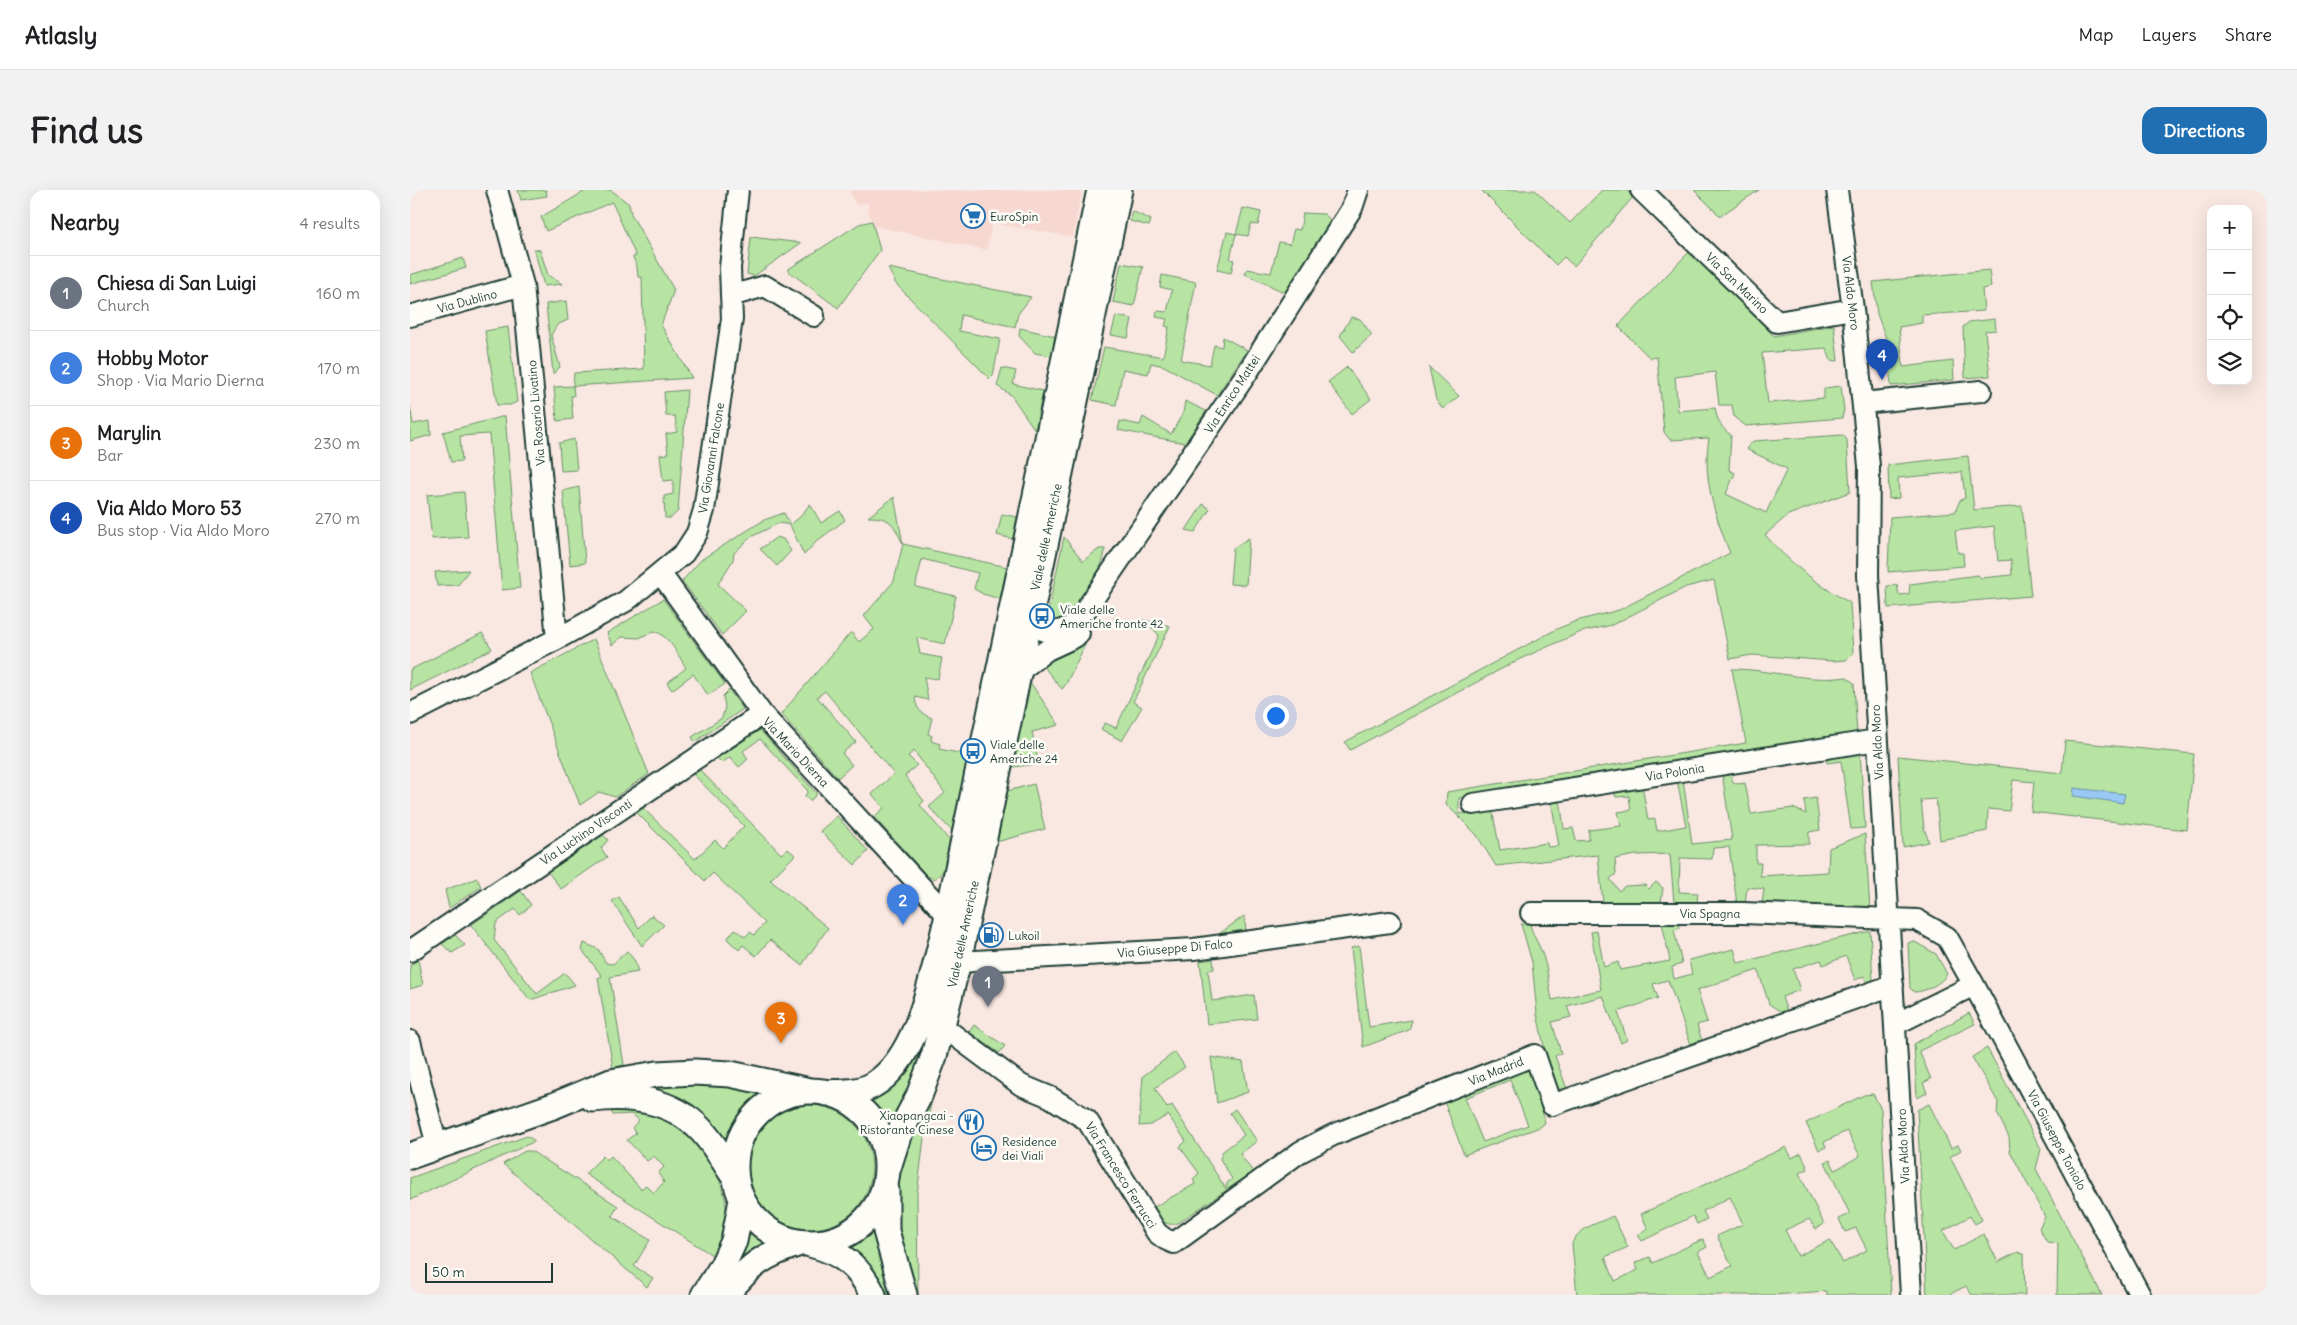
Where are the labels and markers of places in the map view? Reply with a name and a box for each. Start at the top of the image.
supermarket icon: EuroSpin [960,203,986,229]
place label: EuroSpin [990,209,1038,224]
pin: 4 [1866,339,1898,380]
place label: Viale delle Americhe fronte 42 [1060,602,1164,631]
bus stop icon: Viale delle Americhe fronte 42 [1029,603,1055,629]
place label: Viale delle Americhe 24 [990,737,1058,766]
bus stop icon: Viale delle Americhe 24 [960,738,986,764]
pin: 2 [887,884,919,925]
fuel station icon: Lukoil [978,922,1004,948]
place label: Lukoil [1008,928,1040,943]
pin: 1 [972,966,1004,1007]
pin: 3 [765,1002,797,1043]
place label: Xiaopangcai - Ristorante Cinese [860,1108,954,1137]
restaurant icon: Xiaopangcai - Ristorante Cinese [958,1109,984,1135]
place label: Residence dei Viali [1002,1134,1057,1163]
hotel icon: Residence dei Viali [971,1135,997,1161]

